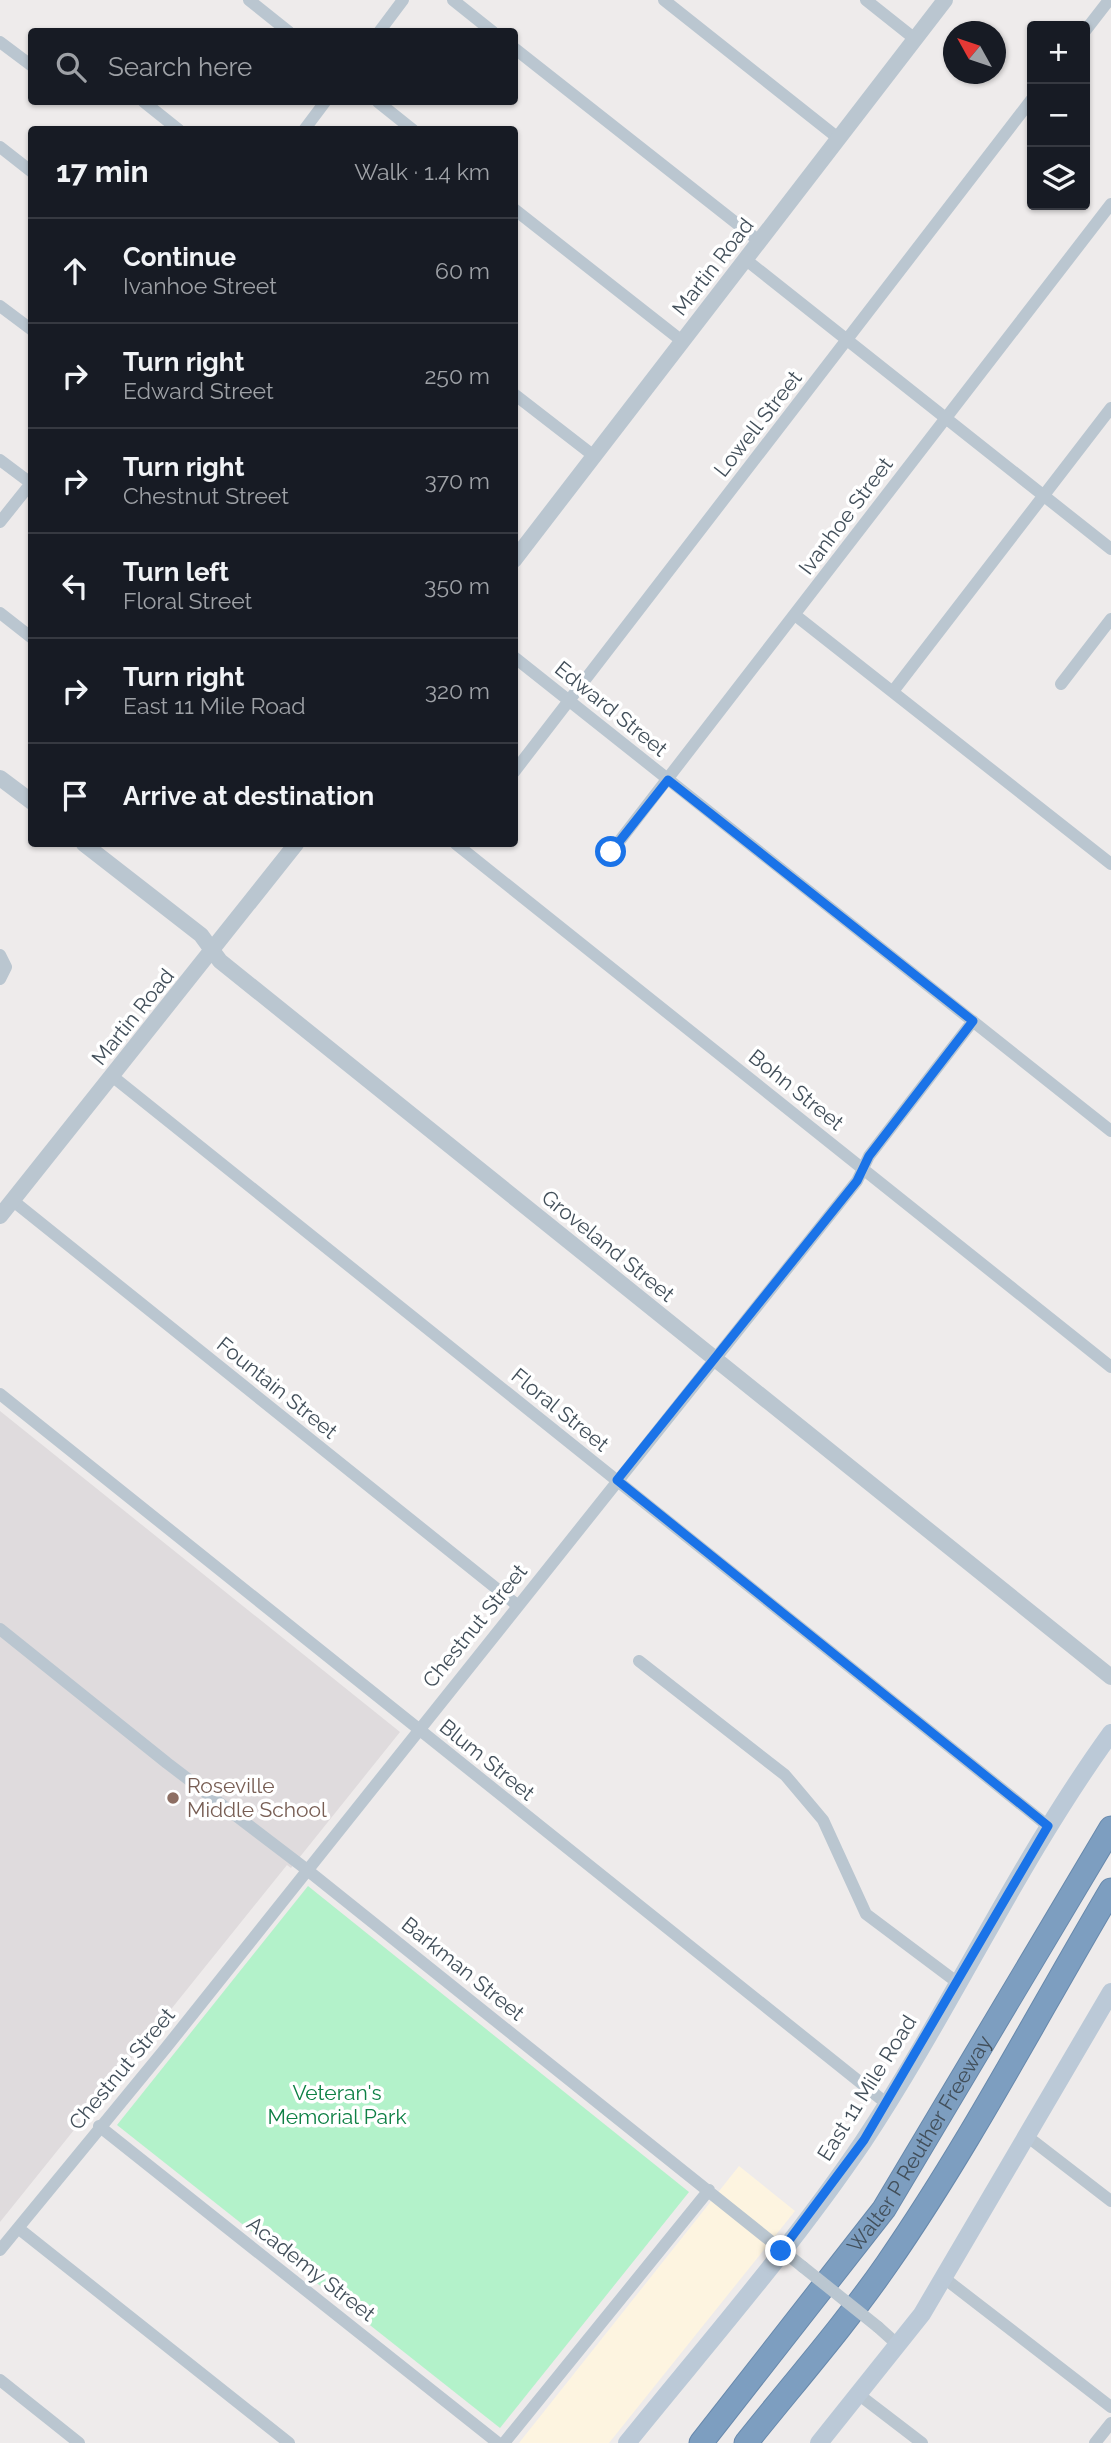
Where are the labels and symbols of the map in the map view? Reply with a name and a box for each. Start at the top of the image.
north arrow [943,21,1006,84]
street label: Martin Road [667,213,758,320]
street label: Lowell Street [709,366,807,482]
street label: Ivanhoe Street [793,452,898,579]
street label: Edward Street [550,656,673,762]
route start [595,836,626,867]
street label: Martin Road [86,963,179,1070]
street label: Bohn Street [744,1044,849,1135]
street label: Groveland Street [537,1184,680,1307]
street label: Fountain Street [212,1331,343,1444]
street label: Floral Street [507,1363,614,1456]
street label: Chestnut Street [417,1559,532,1692]
street label: Blum Street [435,1714,540,1806]
place label: Roseville Middle School [187,1773,327,1822]
marker: Roseville Middle School [165,1790,181,1806]
street label: Barkman Street [397,1912,530,2026]
street label: Chestnut Street [63,2003,180,2135]
street label: East 11 Mile Road [812,2010,921,2165]
street label: Walter P Reuther Freeway [842,2031,997,2257]
park label: Veteran's Memorial Park [267,2080,407,2129]
street label: Academy Street [242,2211,380,2326]
route end [765,2235,796,2266]

